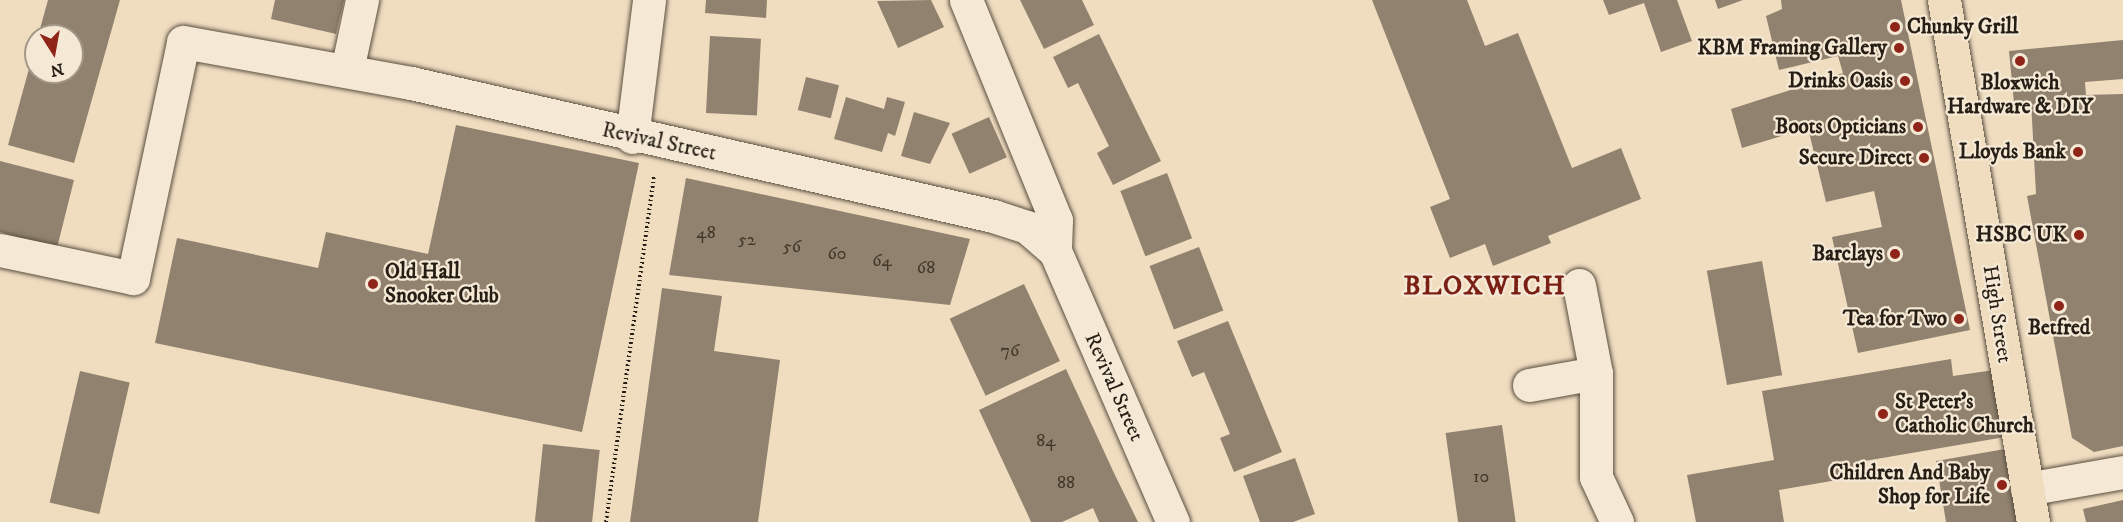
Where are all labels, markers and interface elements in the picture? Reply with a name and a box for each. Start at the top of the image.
place label: Chunky Grill [1907,14,2018,40]
marker: Chunky Grill [1888,20,1902,34]
north arrow [24,24,84,84]
place label: KBM Framing Gallery [1697,35,1887,61]
marker: KBM Framing Gallery [1892,41,1906,55]
marker: Bloxwich Hardware & DIY [2013,54,2027,68]
text: N [49,59,65,81]
place label: Drinks Oasis [1788,68,1893,94]
place label: Bloxwich Hardware & DIY [1947,70,2093,120]
marker: Drinks Oasis [1898,74,1912,88]
place label: Boots Opticians [1775,114,1906,140]
street label: Revival Street [600,118,718,166]
marker: Boots Opticians [1911,120,1925,134]
place label: Lloyds Bank [1959,139,2066,165]
place label: Secure Direct [1799,145,1912,171]
marker: Lloyds Bank [2071,145,2085,159]
marker: Secure Direct [1917,151,1931,165]
house number: 48 [696,222,716,244]
place label: HSBC UK [1976,222,2067,248]
marker: HSBC UK [2072,228,2086,242]
house number: 52 [738,229,756,251]
house number: 56 [783,236,801,258]
place label: Barclays [1812,241,1883,267]
house number: 60 [827,243,847,265]
marker: Barclays [1888,247,1902,261]
house number: 64 [872,250,892,272]
house number: 68 [917,257,935,279]
place label: Old Hall Snooker Club [385,259,499,309]
street label: High Street [1977,263,2017,365]
district label: BLOXWICH [1404,271,1566,303]
marker: Old Hall Snooker Club [366,277,380,291]
marker: Betfred [2052,299,2066,313]
place label: Tea for Two [1843,306,1947,332]
marker: Tea for Two [1952,312,1966,326]
place label: Betfred [2028,315,2090,341]
street label: Revival Street [1079,329,1149,445]
house number: 76 [1001,340,1019,362]
place label: St Peter's Catholic Church [1895,389,2034,439]
marker: St Peter's Catholic Church [1876,407,1890,421]
house number: 84 [1036,430,1056,452]
place label: Children And Baby Shop for Life [1830,460,1990,510]
house number: 10 [1473,466,1489,488]
house number: 88 [1057,472,1075,494]
marker: Children And Baby Shop for Life [1995,478,2009,492]

